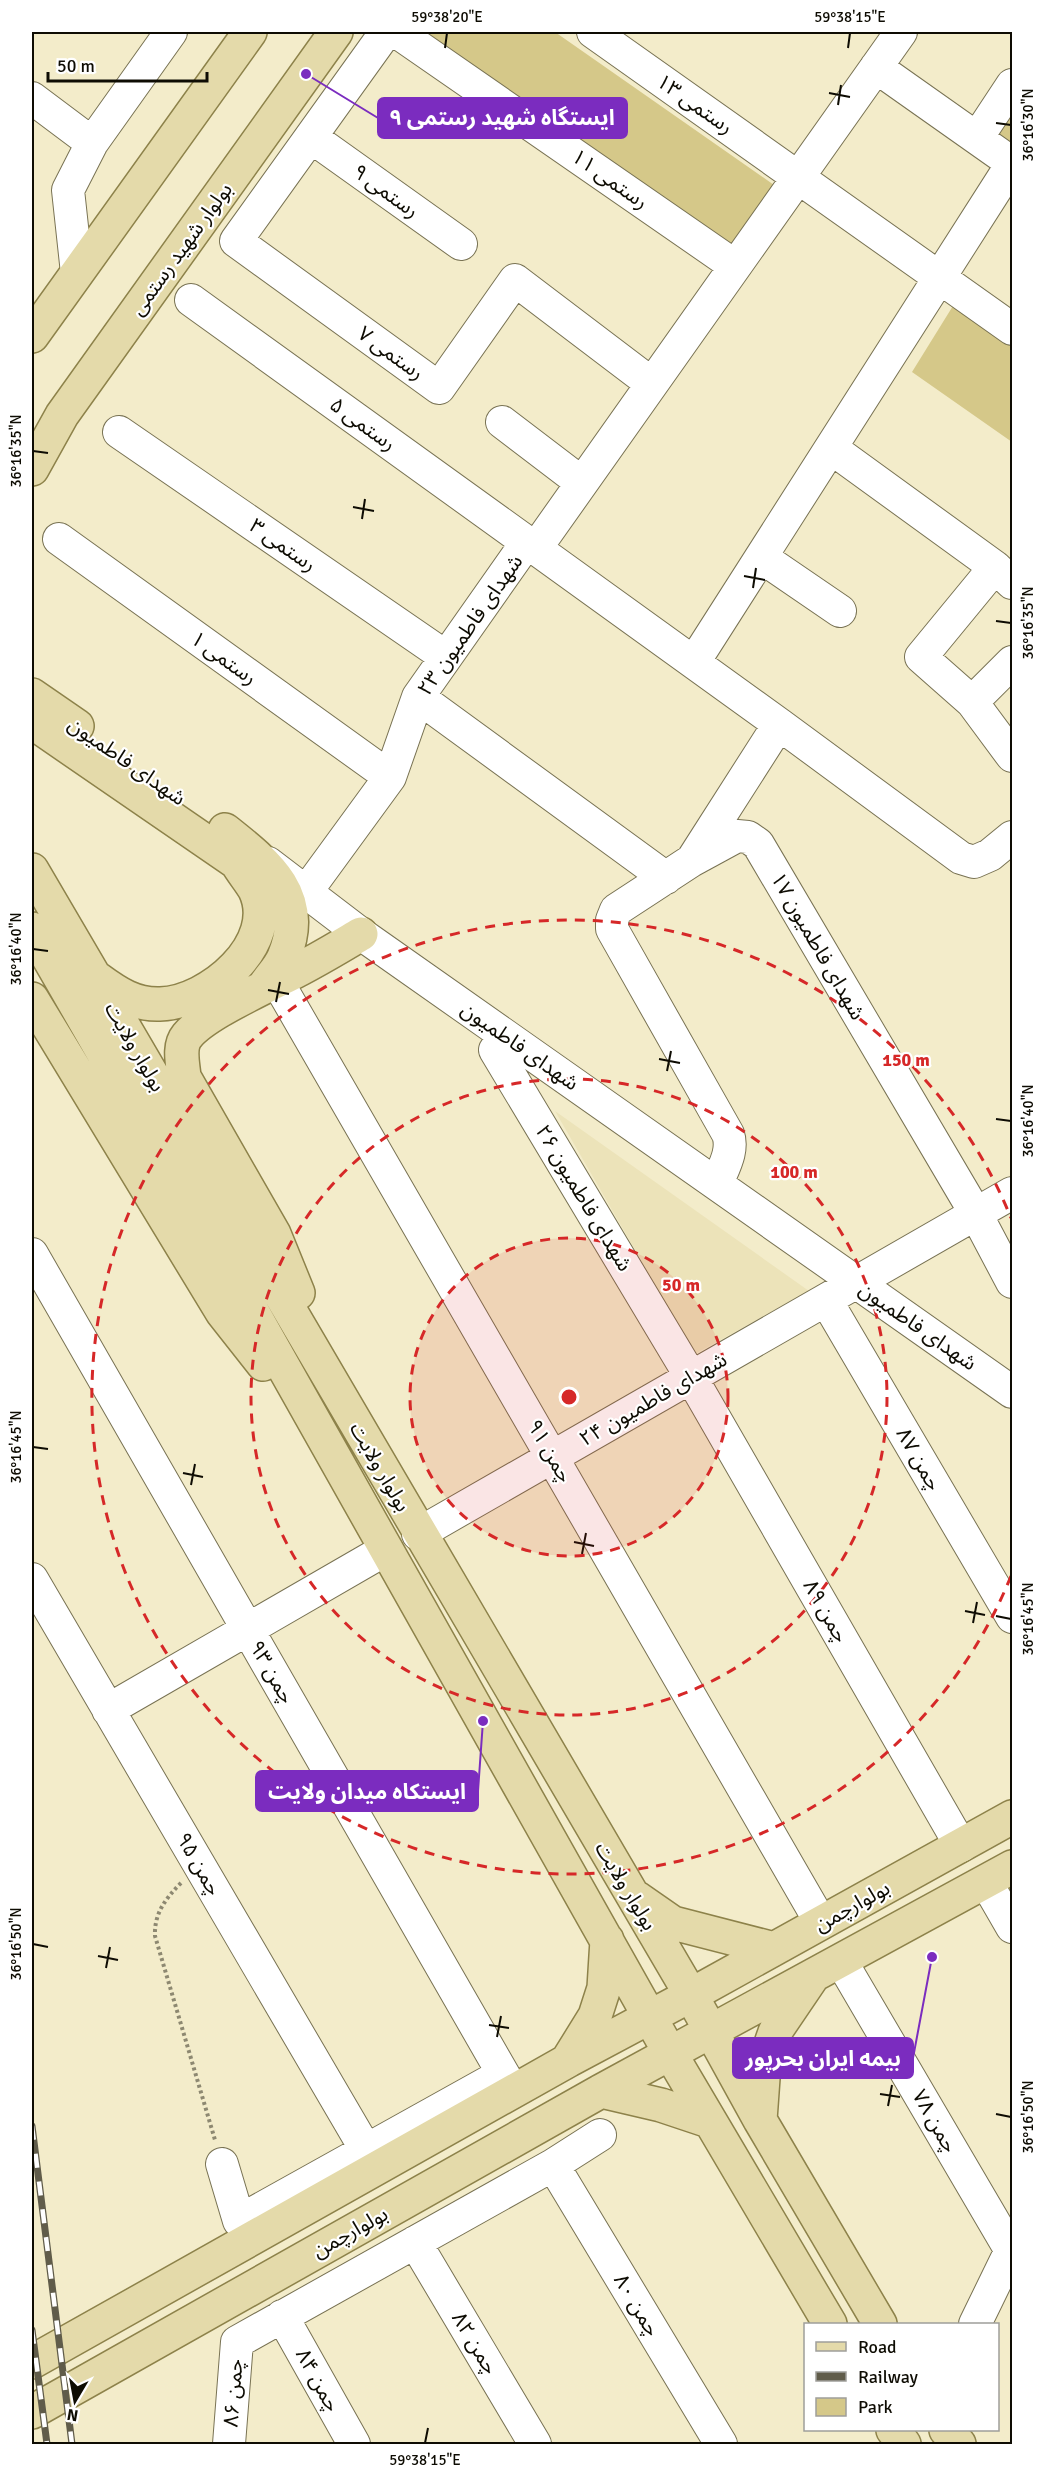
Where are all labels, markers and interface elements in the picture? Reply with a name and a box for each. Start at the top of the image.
text: 59°38'20"E [411,8,483,26]
text: 59°38'15"E [814,8,886,26]
scale bar [48,45,207,83]
text: 50 m [57,55,95,77]
street label: رستمی ۱۳ [652,68,738,140]
text: 36°16'30"N [1019,88,1037,162]
callout: ایستگاه شهید رستمی ۹ [378,98,627,138]
text: ایستگاه شهید رستمی ۹ [389,104,615,131]
street label: رستمی ۱۱ [567,143,653,215]
street label: رستمی ۹ [348,158,424,224]
street label: بولوار شهید رستمی [124,177,238,321]
street label: رستمی ۷ [353,320,429,386]
street label: رستمی ۵ [325,391,401,457]
text: 36°16'35"N [7,414,25,488]
street label: رستمی ۳ [245,513,321,577]
street label: شهدای فاطمیون ۲۳ [412,549,528,701]
text: 36°16'35"N [1019,586,1037,660]
street label: رستمی ۱ [186,625,262,691]
street label: شهدای فاطمیون [63,711,191,811]
street label: شهدای فاطمیون ۱۷ [765,867,871,1025]
text: 36°16'40"N [7,912,25,986]
street label: شهدای فاطمیون [456,996,584,1096]
street label: بولوار ولایت [99,998,171,1096]
text: 150 m [882,1049,930,1071]
text: 36°16'40"N [1019,1084,1037,1158]
street label: شهدای فاطمیون ۲۶ [530,1120,638,1276]
text: 100 m [770,1161,818,1183]
text: 50 m [662,1274,700,1296]
street label: شهدای فاطمیون [854,1276,982,1376]
street label: شهدای فاطمیون ۲۴ [574,1346,732,1452]
centre of rings [559,1387,579,1407]
text: 36°16'45"N [7,1410,25,1484]
street label: چمن ۹۱ [522,1415,578,1487]
street label: بولوار ولایت [344,1418,416,1516]
street label: چمن ۸۷ [891,1423,947,1495]
street label: چمن ۸۹ [798,1575,854,1647]
text: 36°16'45"N [1019,1582,1037,1656]
street label: چمن ۹۳ [244,1636,300,1708]
callout: ایستکاه میدان ولایت [256,1771,478,1811]
text: ایستکاه میدان ولایت [268,1778,466,1805]
street label: چمن ۹۵ [171,1828,227,1900]
street label: بولوار ولایت [589,1837,663,1935]
street label: بولوارچمن [810,1875,894,1937]
text: 36°16'50"N [7,1907,25,1981]
callout: بيمه ايران بحرپور [733,2038,913,2078]
text: بيمه ايران بحرپور [744,2045,901,2073]
text: 36°16'50"N [1019,2080,1037,2154]
street label: چمن ۷۸ [907,2085,963,2157]
street label: بولوارچمن [308,2201,392,2263]
street label: چمن ۸۰ [608,2269,666,2341]
street label: چمن ۸۲ [446,2307,504,2379]
legend [804,2323,999,2431]
text: Road [858,2336,897,2358]
street label: چمن ۸۴ [290,2344,346,2416]
street label: چمن ۸۶ [218,2358,248,2428]
text: Railway [858,2366,919,2388]
north arrow [45,2371,105,2431]
text: Park [858,2396,893,2418]
text: N [65,2404,80,2426]
text: 59°38'15"E [389,2451,461,2469]

